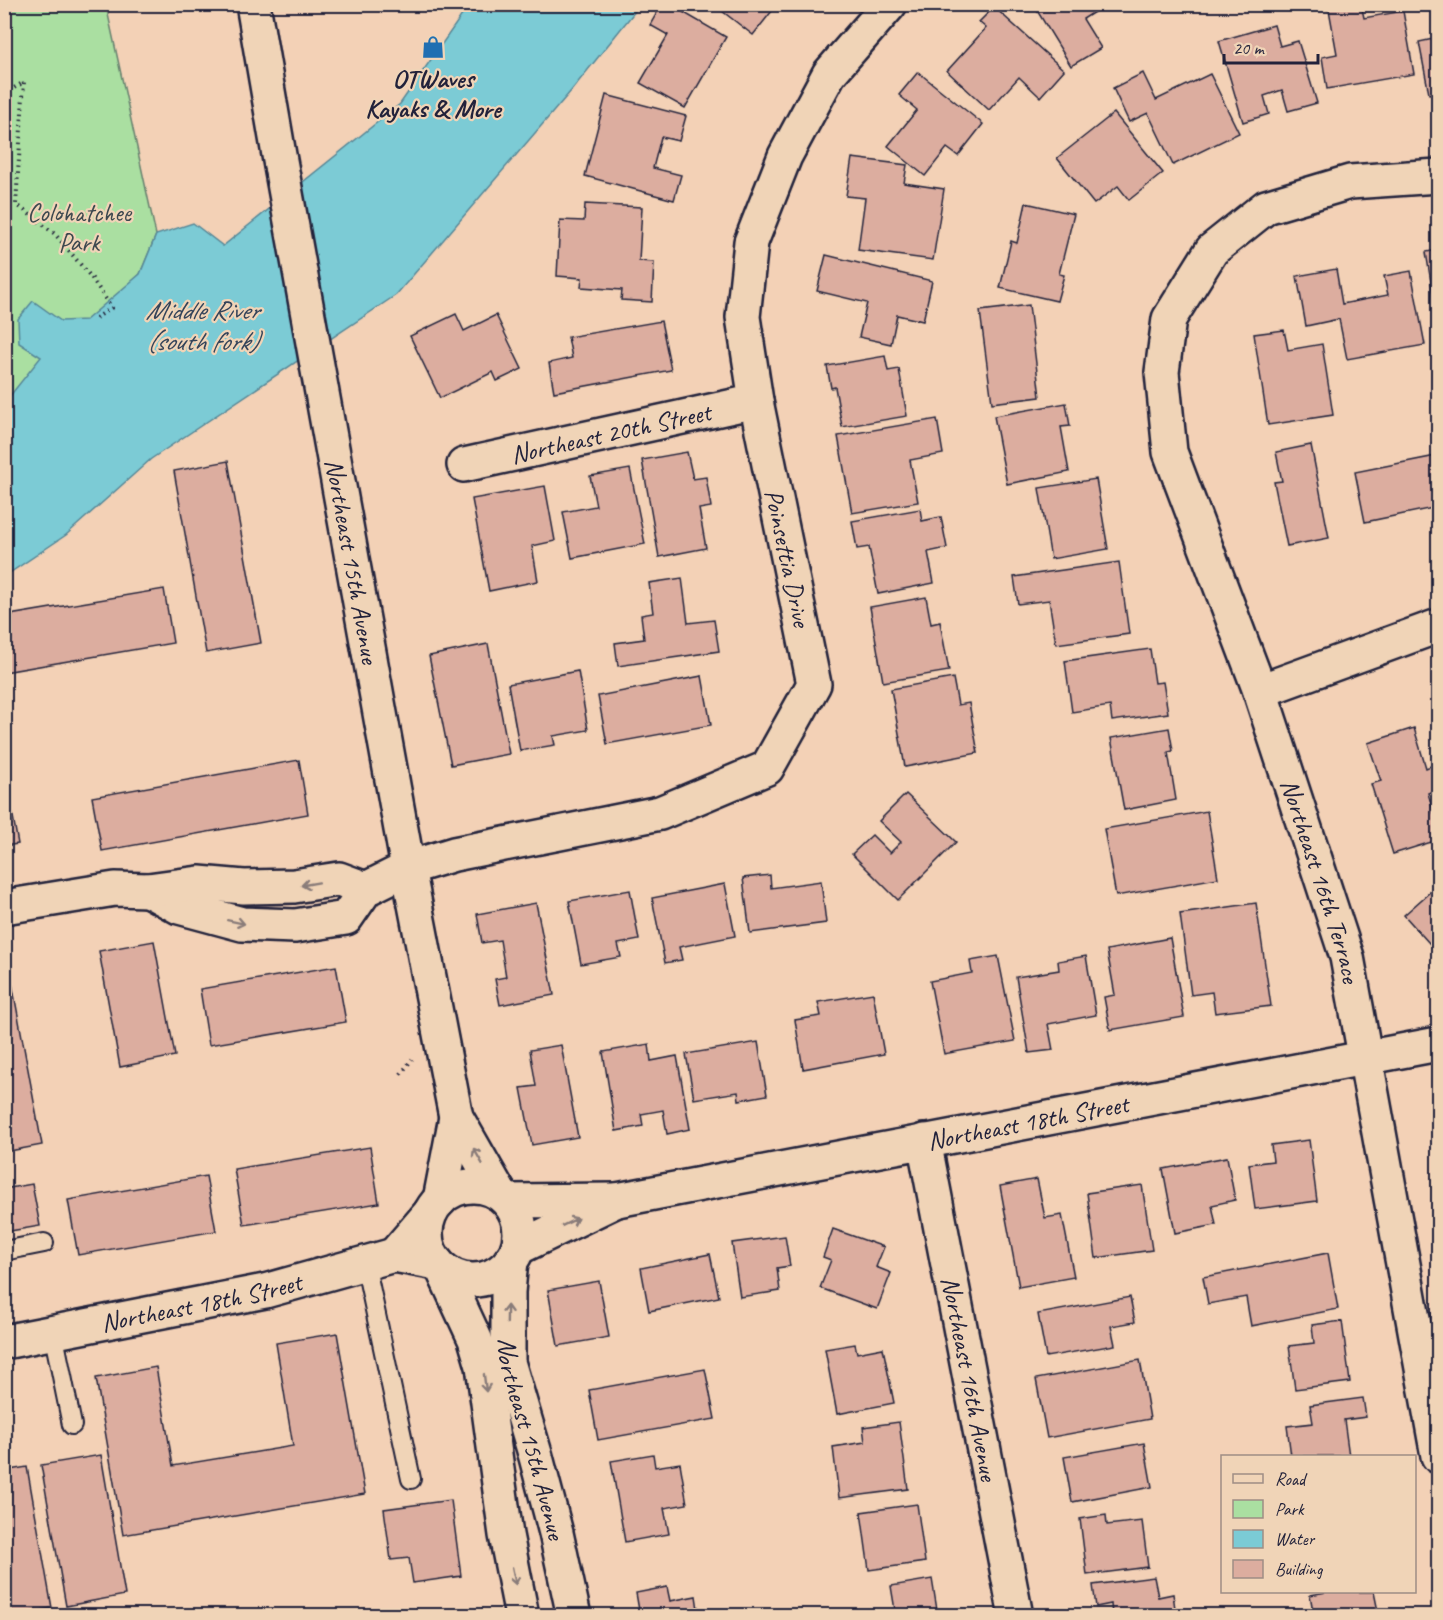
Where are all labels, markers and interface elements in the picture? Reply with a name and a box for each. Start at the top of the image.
scale bar [1224,27,1318,65]
shop icon: OTWaves Kayaks & More [420,34,446,60]
text: 20 m [1233,37,1266,59]
place label: OTWaves Kayaks & More [365,62,503,125]
park label: Colohatchee Park [27,196,133,259]
water label: Middle River (south fork) [146,293,264,358]
street label: Northeast 20th Street [508,395,716,471]
street label: Northeast 15th Avenue [317,456,387,668]
street label: Poinsettia Drive [757,486,819,632]
street label: Northeast 16th Terrace [1273,775,1368,987]
one-way arrow [301,878,320,889]
one-way arrow [226,916,245,928]
street label: Northeast 18th Street [925,1087,1133,1158]
one-way arrow [472,1148,484,1165]
one-way arrow [561,1216,579,1228]
street label: Northeast 18th Street [98,1265,307,1340]
street label: Northeast 16th Avenue [934,1274,1006,1485]
one-way arrow [502,1304,513,1324]
street label: Northeast 15th Avenue [491,1338,573,1544]
one-way arrow [480,1373,491,1392]
legend [1221,1455,1416,1593]
text: Road [1275,1468,1308,1490]
text: Park [1275,1498,1305,1520]
text: Water [1275,1528,1316,1550]
text: Building [1275,1558,1324,1580]
one-way arrow [509,1566,521,1585]

